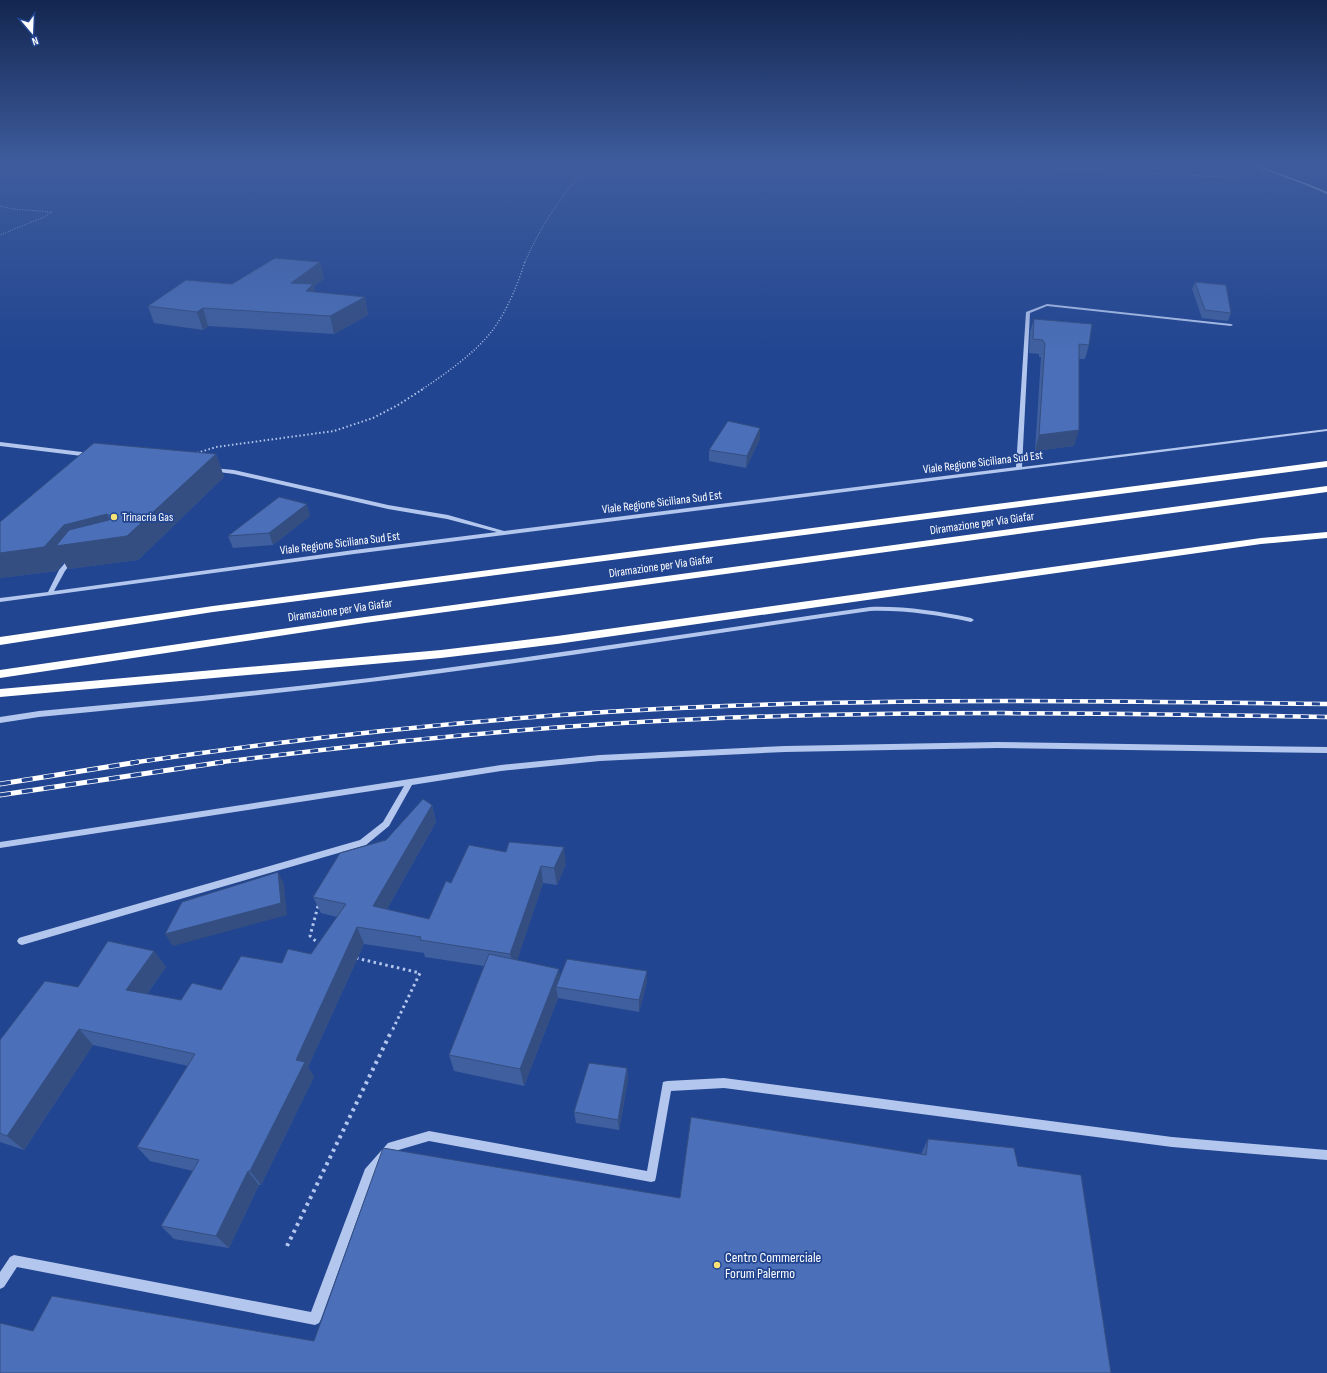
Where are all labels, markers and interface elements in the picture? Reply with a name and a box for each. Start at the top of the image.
north arrow [12,12,52,52]
text: N [30,34,40,48]
street label: Viale Regione Siciliana Sud Est [922,448,1044,477]
street label: Viale Regione Siciliana Sud Est [601,488,723,517]
street label: Diramazione per Via Giafar [929,509,1036,538]
place label: Trinacria Gas [122,510,173,525]
marker: Trinacria Gas [109,512,119,522]
street label: Viale Regione Siciliana Sud Est [279,529,401,558]
street label: Diramazione per Via Giafar [608,552,715,581]
street label: Diramazione per Via Giafar [287,596,394,625]
place label: Centro Commerciale Forum Palermo [725,1249,821,1282]
marker: Centro Commerciale Forum Palermo [712,1260,722,1270]

